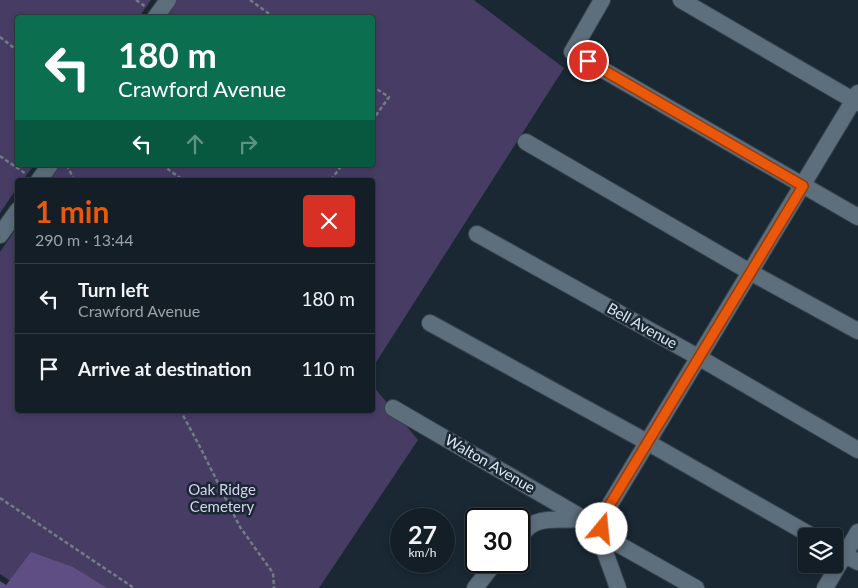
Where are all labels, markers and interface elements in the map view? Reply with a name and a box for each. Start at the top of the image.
text: 180 m [118,33,217,75]
icon: left [35,35,100,100]
pin [567,40,609,82]
icon: arrive [574,47,602,75]
text: Crawford Avenue [118,75,286,102]
icon: left [128,130,156,158]
icon: ahead [181,130,209,158]
icon: right [234,130,262,158]
text: 1 min [35,193,109,229]
button: close [303,195,355,247]
text: 290 m · 13:44 [35,230,134,249]
text: Turn left [78,278,149,301]
icon: left [35,285,63,313]
text: 180 m [301,287,355,310]
street label: Bell Avenue [604,298,681,352]
text: Crawford Avenue [78,301,200,320]
icon: arrive [35,355,63,383]
text: Arrive at destination [78,357,251,380]
text: 110 m [301,357,355,380]
street label: Walton Avenue [442,430,539,496]
park label: Oak Ridge Cemetery [188,480,256,515]
position arrow [575,502,627,554]
speed limit sign: 30 [465,508,530,573]
text: 27 [408,519,437,549]
map controls [798,528,843,573]
button: layers [798,528,843,573]
text: km/h [408,545,437,560]

